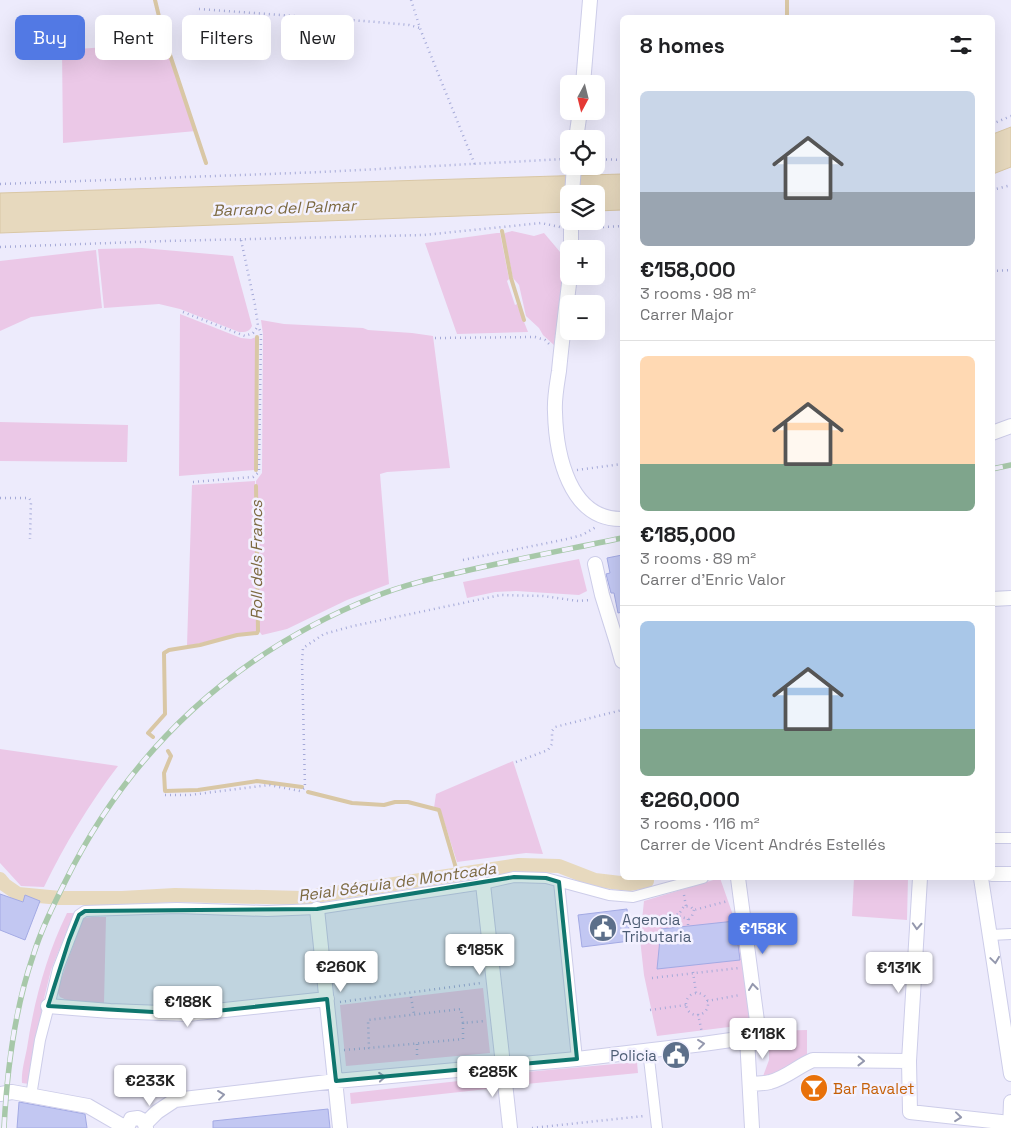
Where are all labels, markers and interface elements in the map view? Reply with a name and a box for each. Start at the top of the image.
chip: Buy [15,15,85,60]
chip: Rent [95,15,172,60]
chip: Filters [182,15,271,60]
chip: New [281,15,354,60]
icon: filters [947,31,975,59]
text: 8 homes [640,32,725,59]
north arrow [560,75,605,120]
map controls [560,75,605,340]
icon: home [763,123,853,213]
button: locate [560,130,605,175]
button: layers [560,185,605,230]
water label: Barranc del Palmar [212,195,358,221]
button: + [560,240,605,285]
text: €158,000 [640,256,736,283]
text: 3 rooms · 98 m² [640,283,756,304]
button: − [560,295,605,340]
text: Carrer Major [640,304,734,325]
icon: home [763,389,853,479]
water label: Roll dels Francs [246,500,267,620]
text: €185,000 [640,521,736,548]
text: 3 rooms · 89 m² [640,548,756,569]
text: Carrer d'Enric Valor [640,569,786,590]
icon: home [763,654,853,744]
text: €260,000 [640,786,740,813]
text: 3 rooms · 116 m² [640,813,760,834]
text: Carrer de Vicent Andrés Estellés [640,834,886,855]
water label: Reial Séquia de Montcada [297,858,498,906]
place label: Agencia Tributaria [622,910,692,946]
pin: €158K [728,912,798,955]
public building icon: Agencia Tributaria [588,913,618,943]
text: €158K [739,918,787,939]
one-way arrow [912,922,923,930]
pin: €185K [445,934,515,976]
text: €185K [456,939,504,960]
pin: €260K [306,950,376,993]
pin: €131K [864,952,934,994]
text: €260K [316,956,366,977]
one-way arrow [989,956,999,965]
text: €131K [877,957,921,978]
one-way arrow [748,983,758,992]
pin: €188K [153,986,223,1028]
text: €188K [164,991,212,1012]
pin: €118K [728,1018,798,1060]
text: €118K [741,1023,785,1044]
one-way arrow [697,1039,705,1050]
public building icon: Policia [661,1040,691,1070]
place label: Policia [610,1046,657,1065]
pin: €285K [458,1056,528,1098]
one-way arrow [858,1056,865,1066]
text: €285K [468,1061,518,1082]
pin: €233K [115,1064,185,1107]
text: €233K [125,1070,175,1091]
one-way arrow [379,1072,387,1083]
bar icon: Bar Ravalet [799,1073,829,1103]
place label: Bar Ravalet [833,1079,914,1098]
one-way arrow [217,1090,225,1101]
one-way arrow [954,1111,962,1122]

